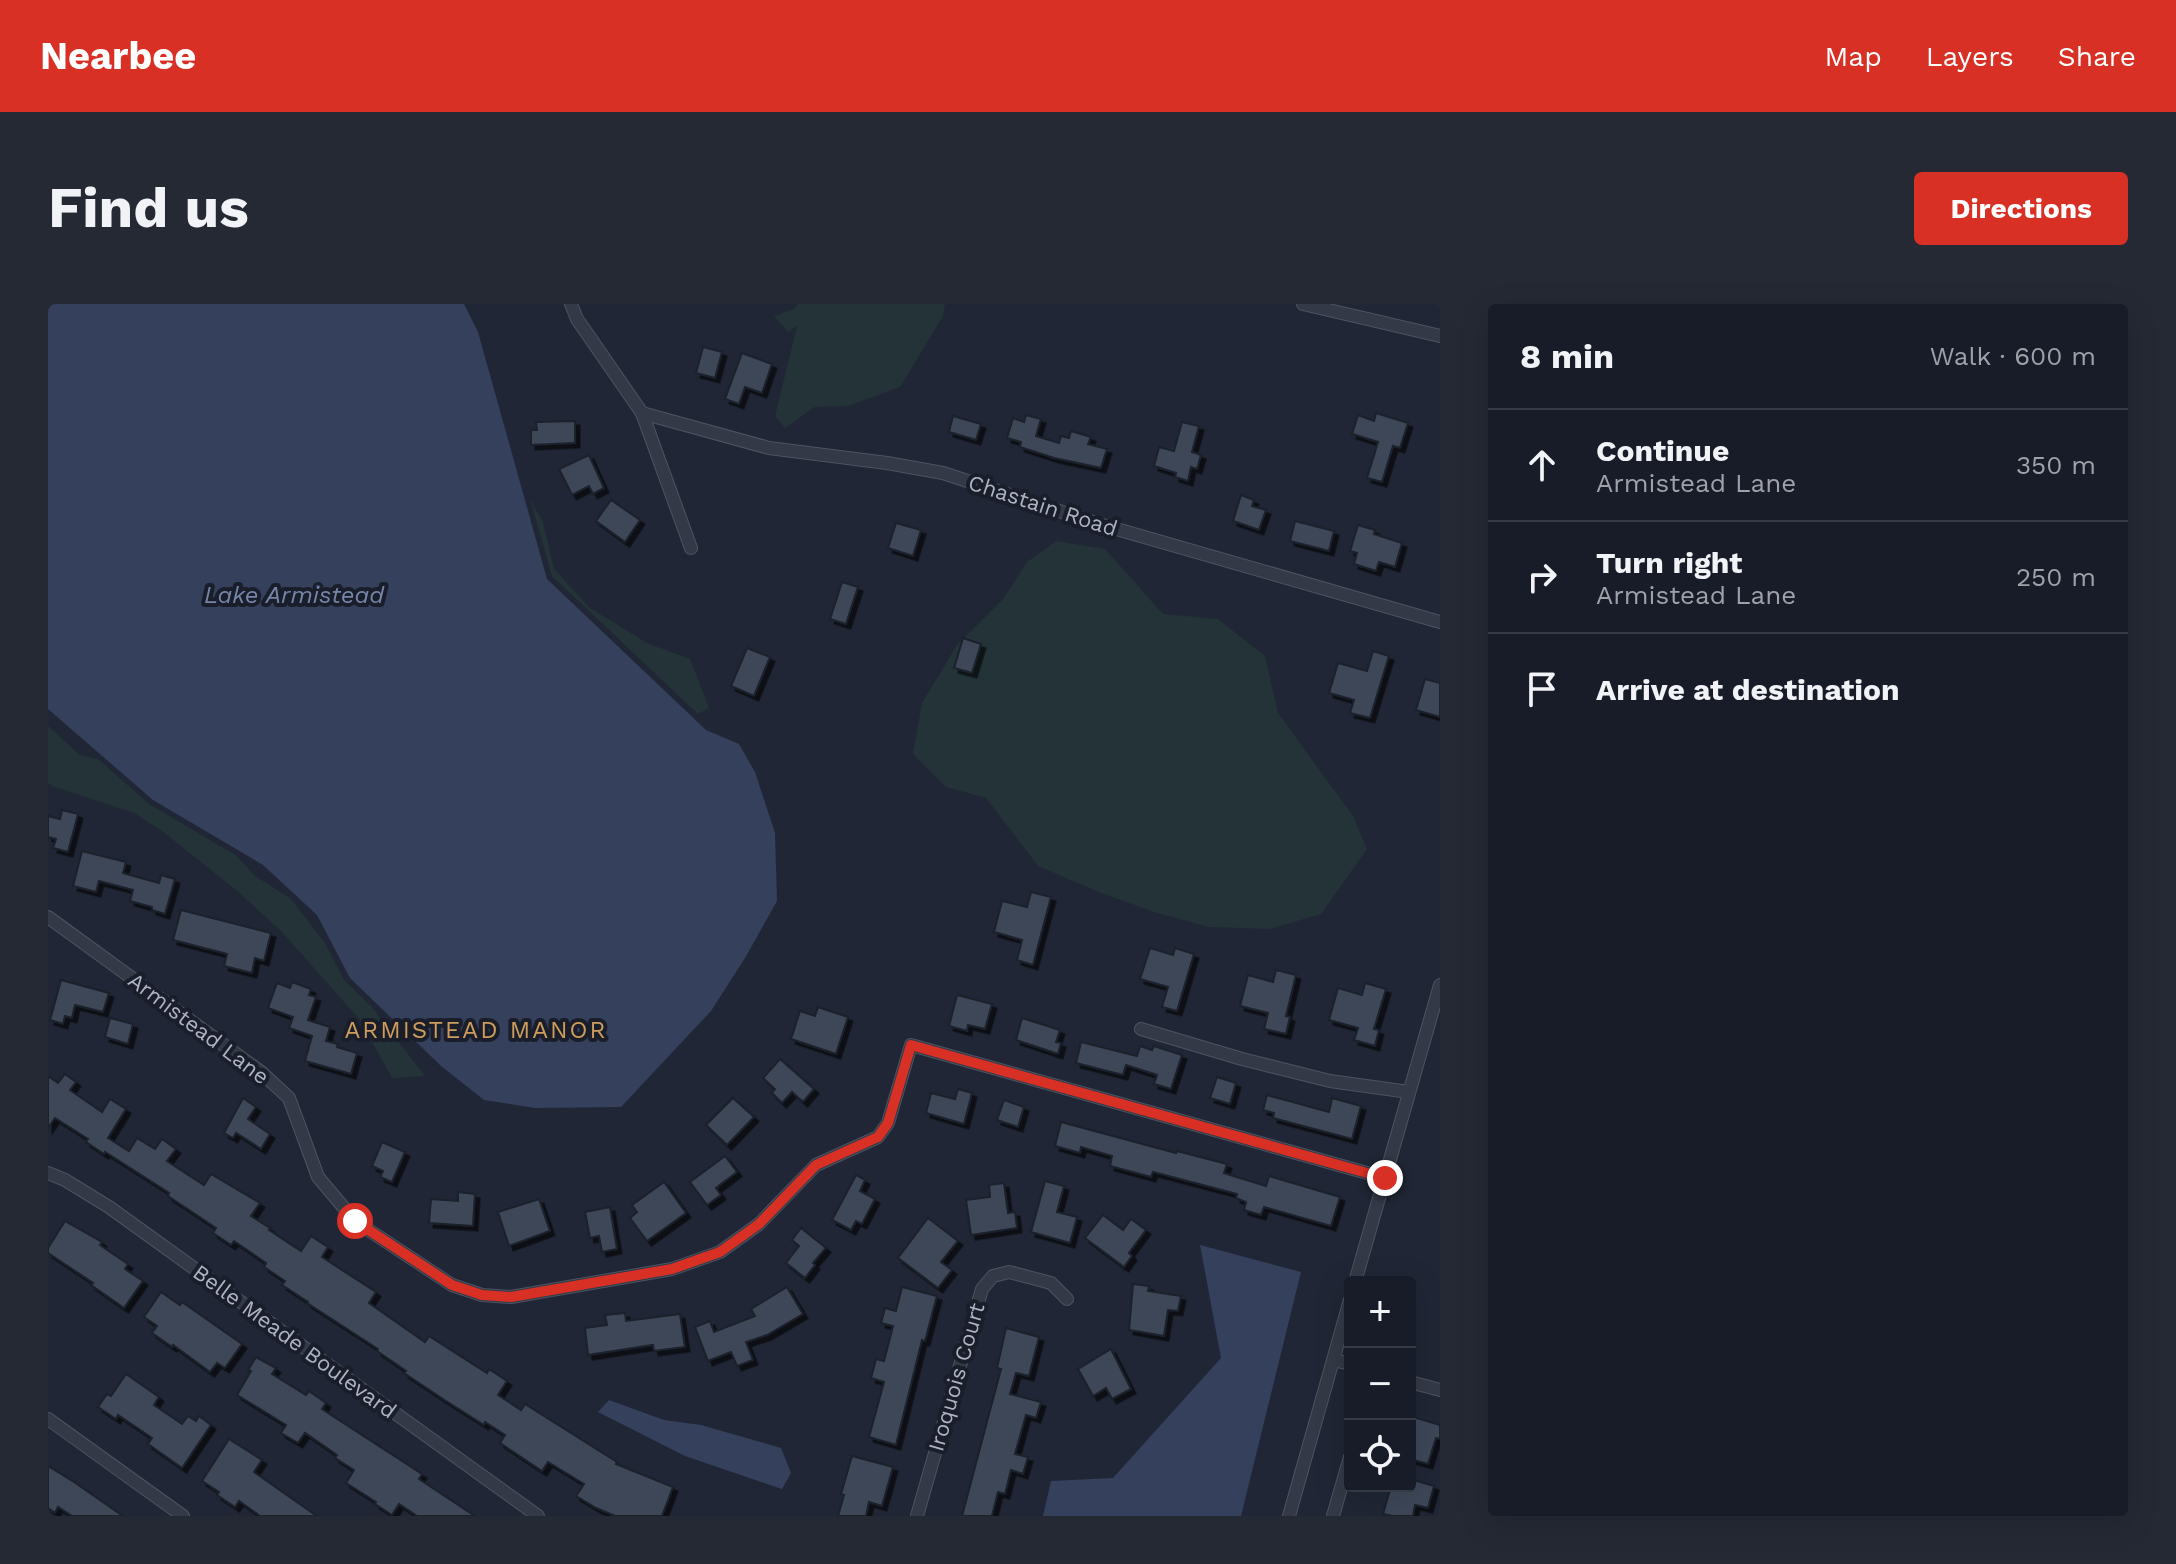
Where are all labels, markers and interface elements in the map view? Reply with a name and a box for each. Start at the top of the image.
text: Nearbee [40,34,196,78]
text: Map [1825,40,1882,73]
text: Layers [1926,40,2014,73]
text: Share [2058,40,2136,73]
button: Directions [1914,172,2128,245]
text: Find us [48,175,249,241]
text: 8 min [1520,336,1614,376]
text: Walk · 600 m [1930,341,2096,371]
text: Continue [1596,433,1729,468]
icon: ahead [1520,443,1564,487]
text: 350 m [2016,450,2096,480]
text: Armistead Lane [1596,468,1796,498]
street label: Chastain Road [965,470,1120,541]
text: Turn right [1596,545,1742,580]
icon: right [1520,555,1564,599]
text: 250 m [2016,562,2096,592]
text: Armistead Lane [1596,580,1796,610]
water label: Lake Armistead [204,581,385,609]
icon: arrive [1520,667,1564,711]
text: Arrive at destination [1596,672,1900,707]
street label: Armistead Lane [123,967,274,1089]
district label: ARMISTEAD MANOR [344,1016,608,1044]
route end [1367,1160,1403,1196]
route start [337,1203,373,1239]
street label: Belle Meade Boulevard [188,1259,401,1423]
map controls [1344,1276,1416,1492]
button: + [1344,1276,1416,1348]
street label: Iroquois Court [923,1300,990,1454]
button: − [1344,1348,1416,1420]
button: locate [1344,1420,1416,1492]

